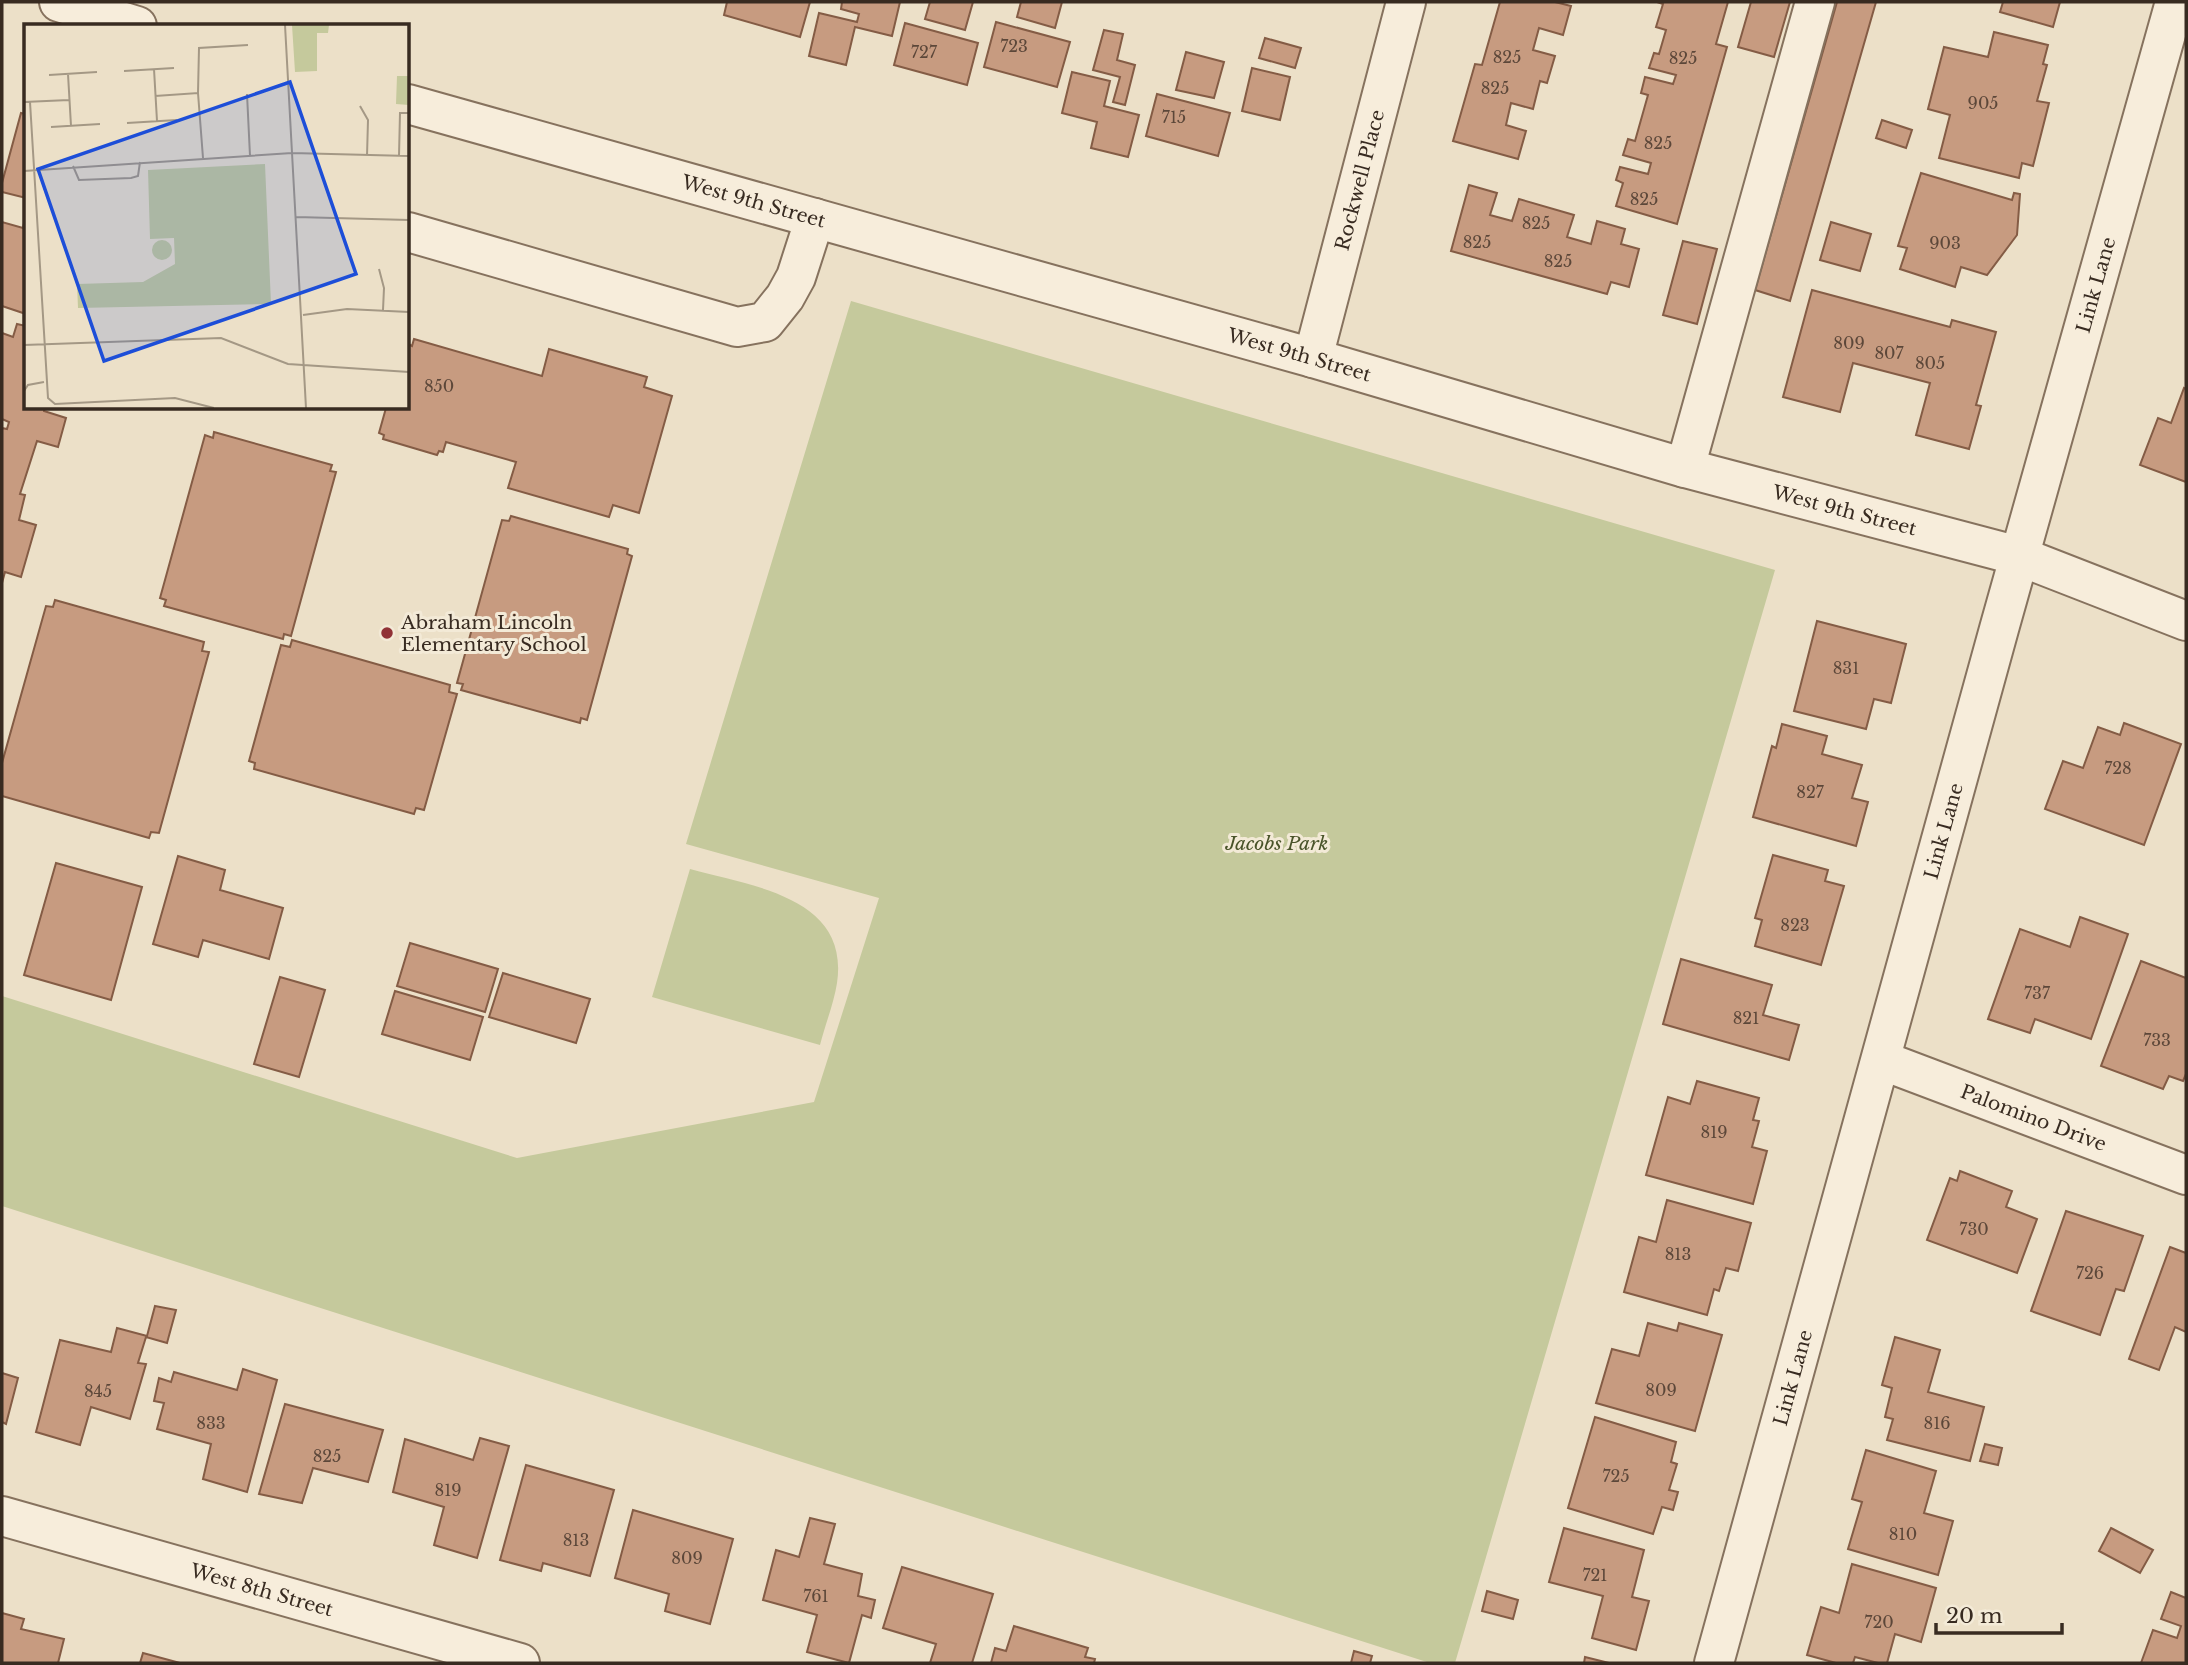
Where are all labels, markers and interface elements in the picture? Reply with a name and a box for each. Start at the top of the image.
inset map [24,24,410,410]
house number: 723 [1000,36,1028,56]
house number: 727 [911,42,938,62]
house number: 825 [1493,47,1521,67]
house number: 825 [1669,48,1697,68]
house number: 825 [1481,78,1509,98]
house number: 905 [1968,93,1998,113]
house number: 715 [1162,107,1186,127]
street label: Rockwell Place [1331,107,1389,253]
house number: 825 [1644,133,1672,153]
street label: West 9th Street [678,170,829,233]
house number: 825 [1630,189,1658,209]
house number: 825 [1522,213,1550,233]
house number: 825 [1463,232,1491,252]
house number: 903 [1929,233,1961,253]
street label: Link Lane [2072,234,2120,336]
house number: 825 [1544,251,1572,271]
street label: West 9th Street [1224,323,1375,387]
house number: 809 [1833,333,1865,353]
house number: 807 [1874,343,1905,363]
house number: 805 [1915,353,1945,373]
house number: 850 [424,376,454,396]
street label: West 9th Street [1769,480,1920,541]
place label: Abraham Lincoln Elementary School [400,611,587,656]
marker: Abraham Lincoln Elementary School [379,625,395,641]
house number: 831 [1833,658,1859,678]
house number: 728 [2104,758,2132,778]
street label: Link Lane [1920,781,1968,882]
house number: 827 [1796,782,1825,802]
park label: Jacobs Park [1225,832,1328,855]
house number: 823 [1780,915,1810,935]
house number: 737 [2024,983,2051,1003]
house number: 821 [1733,1008,1759,1028]
house number: 733 [2143,1030,2171,1050]
street label: Palomino Drive [1957,1080,2110,1156]
house number: 819 [1700,1122,1728,1142]
house number: 730 [1959,1219,1989,1239]
house number: 813 [1665,1244,1691,1264]
house number: 726 [2076,1263,2104,1283]
street label: Link Lane [1769,1327,1817,1428]
house number: 809 [1645,1380,1677,1400]
house number: 845 [84,1381,112,1401]
house number: 833 [196,1413,226,1433]
house number: 816 [1923,1413,1951,1433]
house number: 825 [313,1446,341,1466]
house number: 725 [1603,1466,1629,1486]
house number: 819 [434,1480,462,1500]
house number: 810 [1889,1524,1917,1544]
house number: 813 [563,1530,589,1550]
house number: 809 [671,1548,703,1568]
street label: West 8th Street [187,1559,336,1622]
house number: 721 [1582,1565,1608,1585]
house number: 761 [803,1586,829,1606]
scale bar [1936,1592,2062,1636]
text: 20 m [1946,1603,2003,1629]
house number: 720 [1864,1612,1894,1632]

